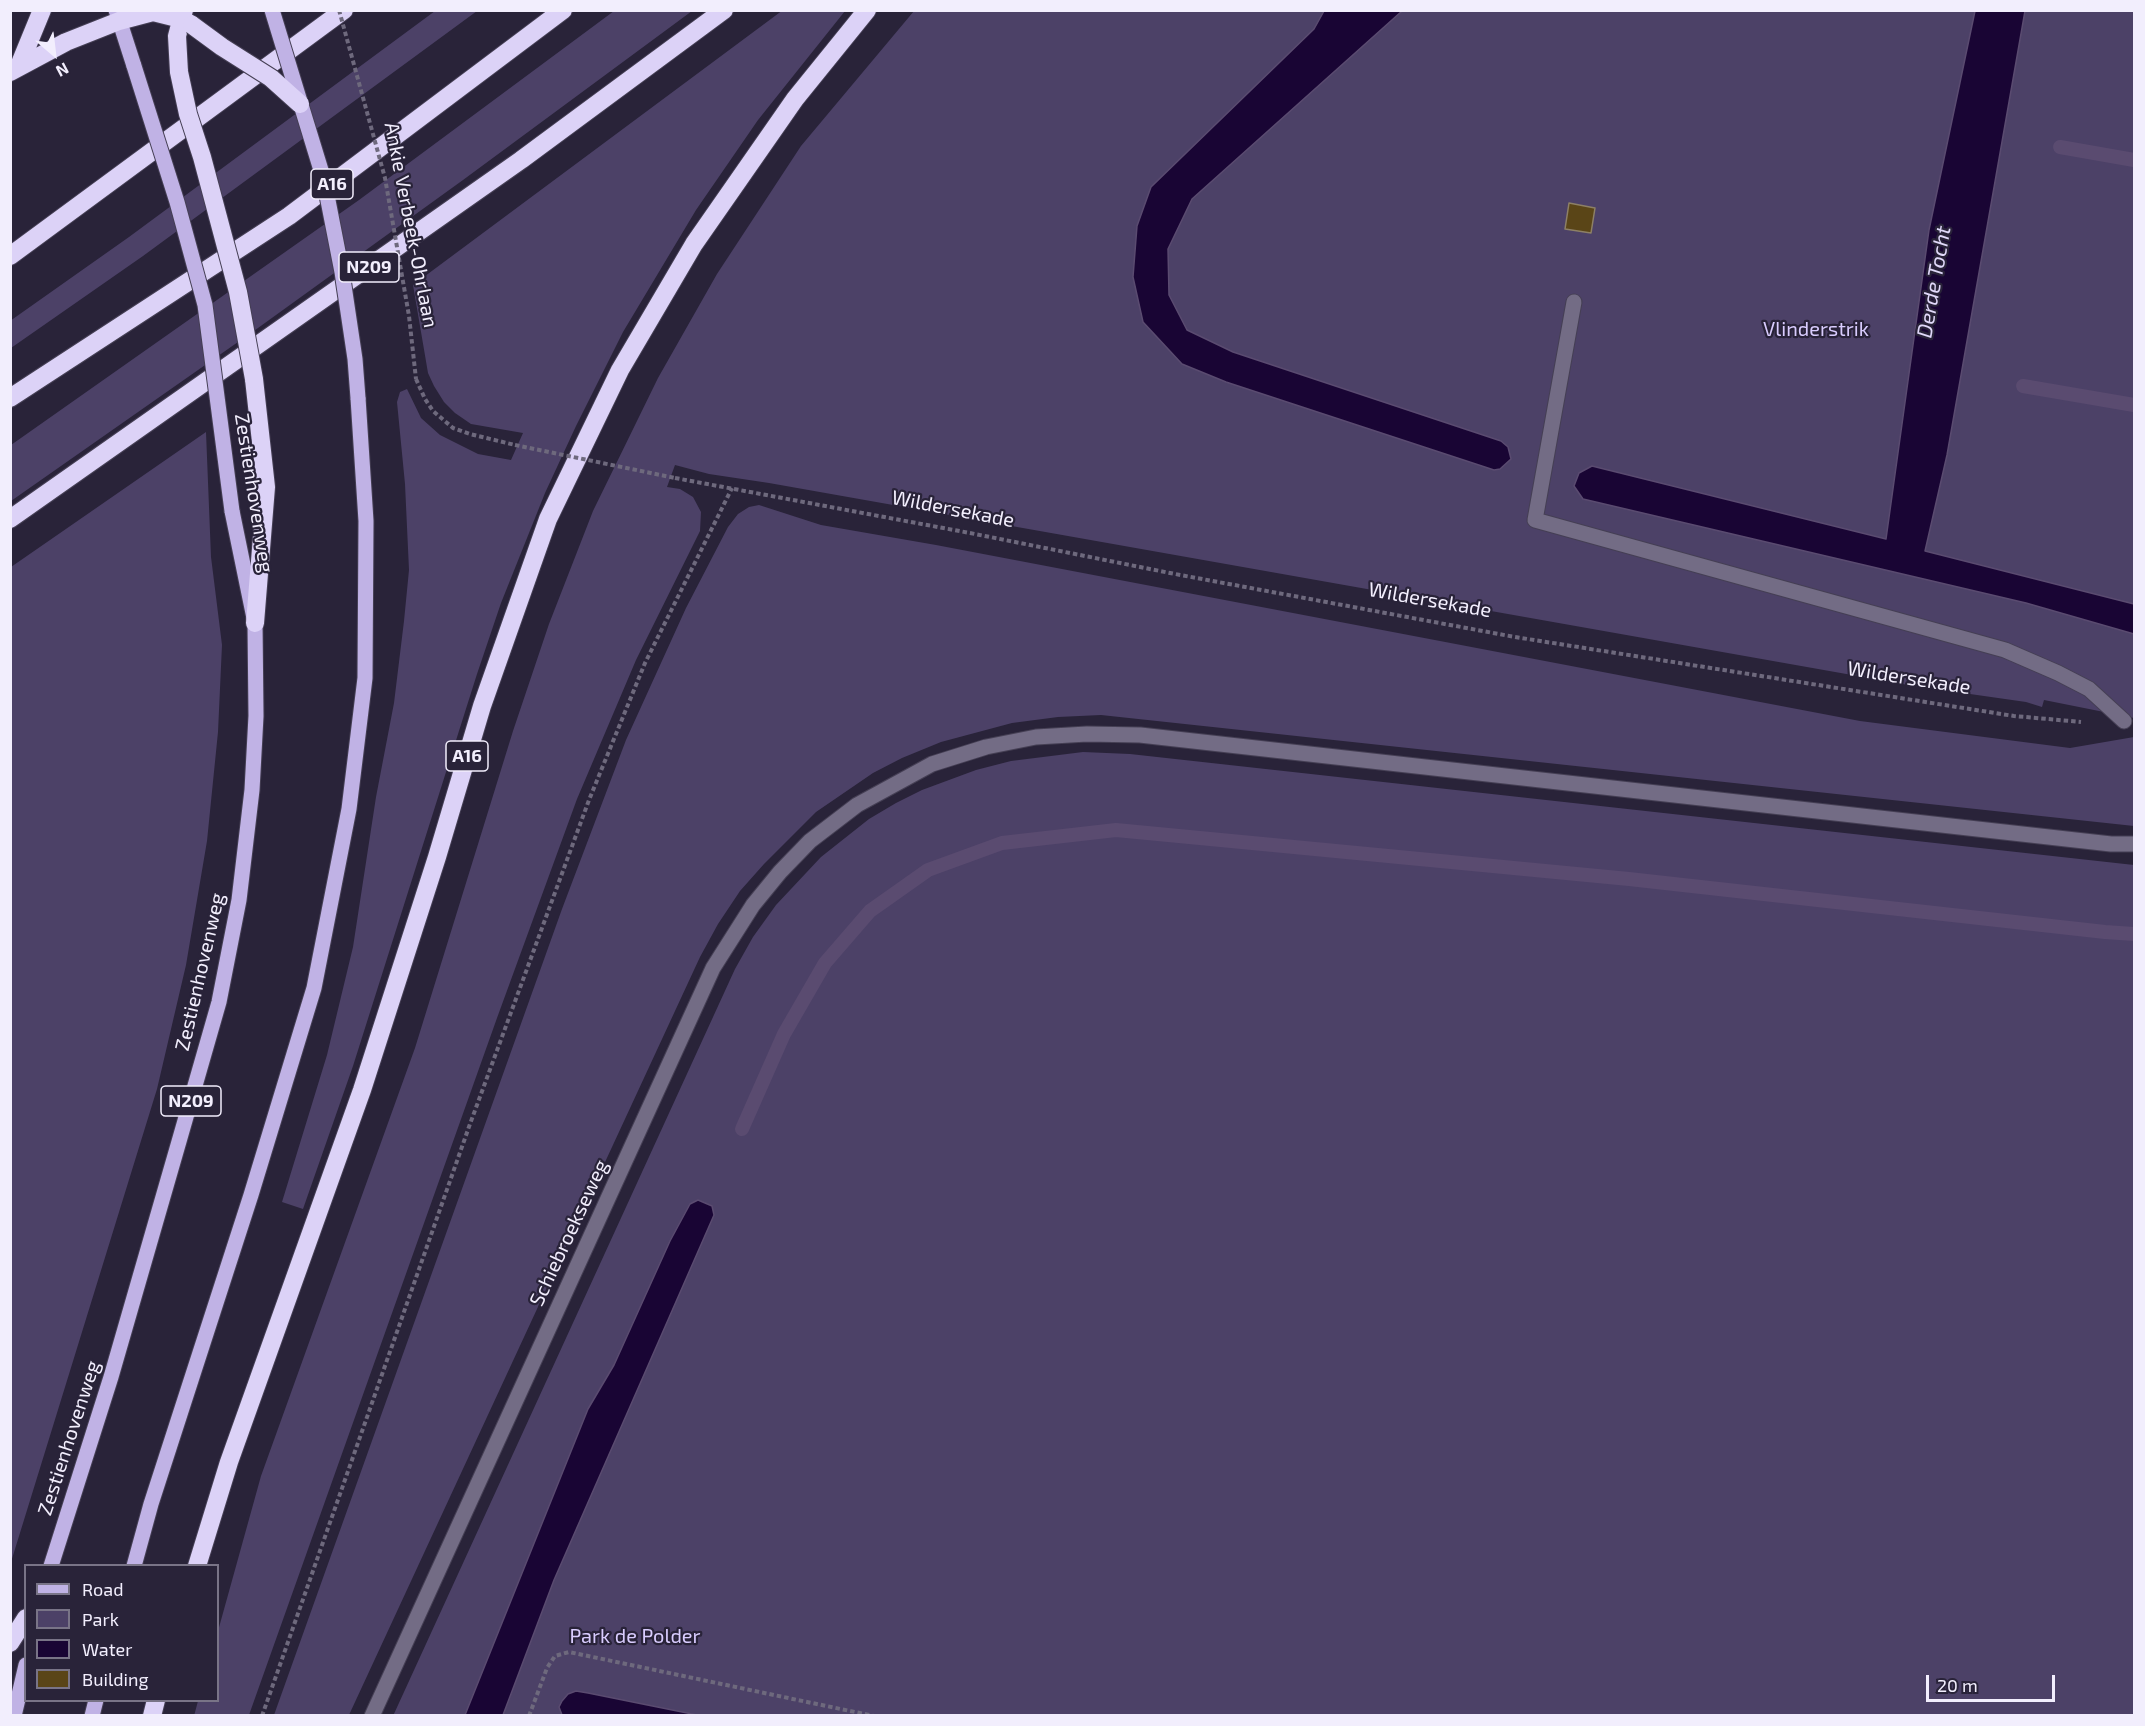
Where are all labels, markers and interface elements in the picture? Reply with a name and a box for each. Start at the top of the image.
north arrow [24,24,84,84]
text: N [53,59,72,81]
street label: Ankie Verbeek-Ohrlaan [379,120,443,330]
road number: A16 [311,169,353,199]
water label: Derde Tocht [1912,224,1956,340]
road number: N209 [339,252,399,282]
park label: Vlinderstrik [1763,317,1869,341]
street label: Zestienhovenweg [230,412,278,574]
street label: Wildersekade [890,485,1016,533]
street label: Wildersekade [1367,577,1493,623]
street label: Wildersekade [1846,656,1972,700]
road number: A16 [446,741,488,771]
street label: Zestienhovenweg [170,891,230,1053]
road number: N209 [161,1086,221,1116]
street label: Schiebroekseweg [525,1156,613,1310]
street label: Zestienhovenweg [33,1358,105,1518]
legend [24,1564,219,1702]
text: Road [82,1578,123,1600]
text: Park [82,1608,119,1630]
park label: Park de Polder [569,1624,701,1648]
text: Water [82,1638,132,1660]
scale bar [1929,1663,2058,1701]
text: Building [82,1668,149,1690]
text: 20 m [1937,1674,1978,1696]

